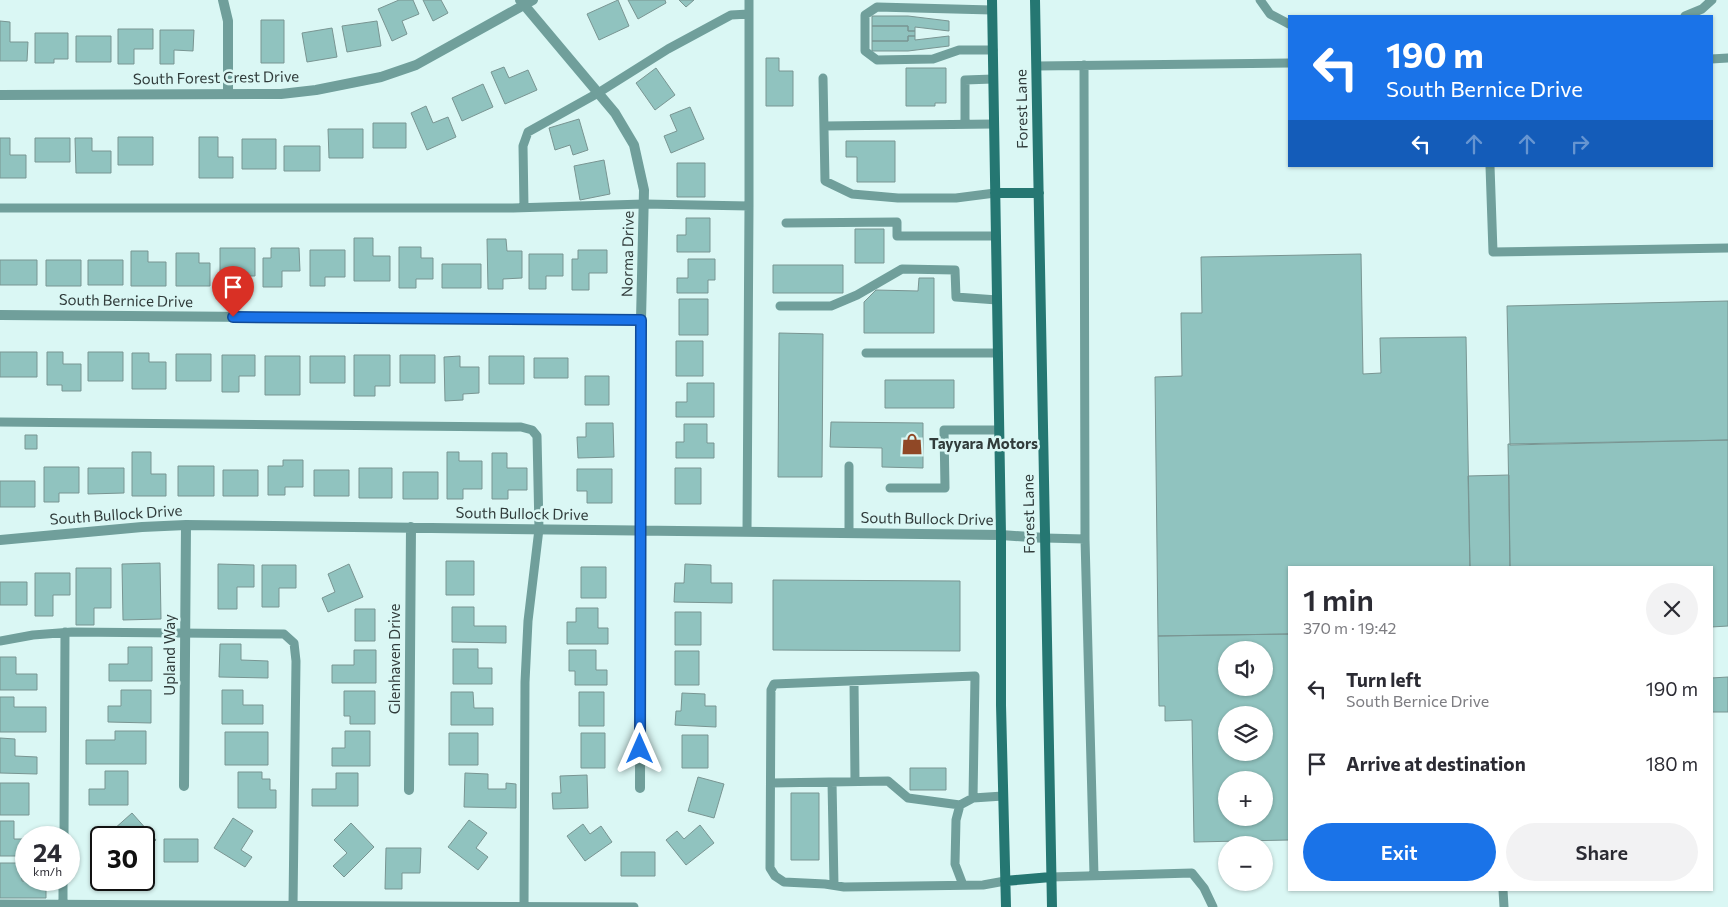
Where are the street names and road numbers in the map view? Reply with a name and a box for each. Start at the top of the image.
street label: South Forest Crest Drive [133,67,299,87]
street label: Forest Lane [1011,69,1031,149]
street label: Norma Drive [617,211,637,297]
street label: South Bernice Drive [59,290,193,310]
street label: Forest Lane [1018,474,1038,554]
street label: South Bullock Drive [49,500,183,528]
street label: South Bullock Drive [455,503,589,523]
street label: South Bullock Drive [860,508,994,528]
street label: Glenhaven Drive [385,604,403,714]
street label: Upland Way [160,614,178,696]

